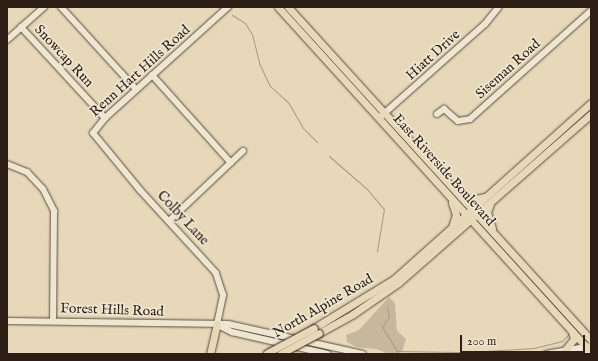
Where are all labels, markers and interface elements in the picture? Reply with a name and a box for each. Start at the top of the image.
street label: Snowcap Run [31,21,97,91]
street label: Renn Hart Hills Road [86,22,194,120]
street label: Hiatt Drive [402,26,464,84]
street label: Siseman Road [472,36,544,102]
street label: East Riverside Boulevard [389,110,499,230]
street label: Colby Lane [153,187,213,249]
street label: North Alpine Road [270,271,376,341]
street label: Forest Hills Road [60,300,164,320]
scale bar [462,327,587,353]
text: 200 m [467,334,496,349]

